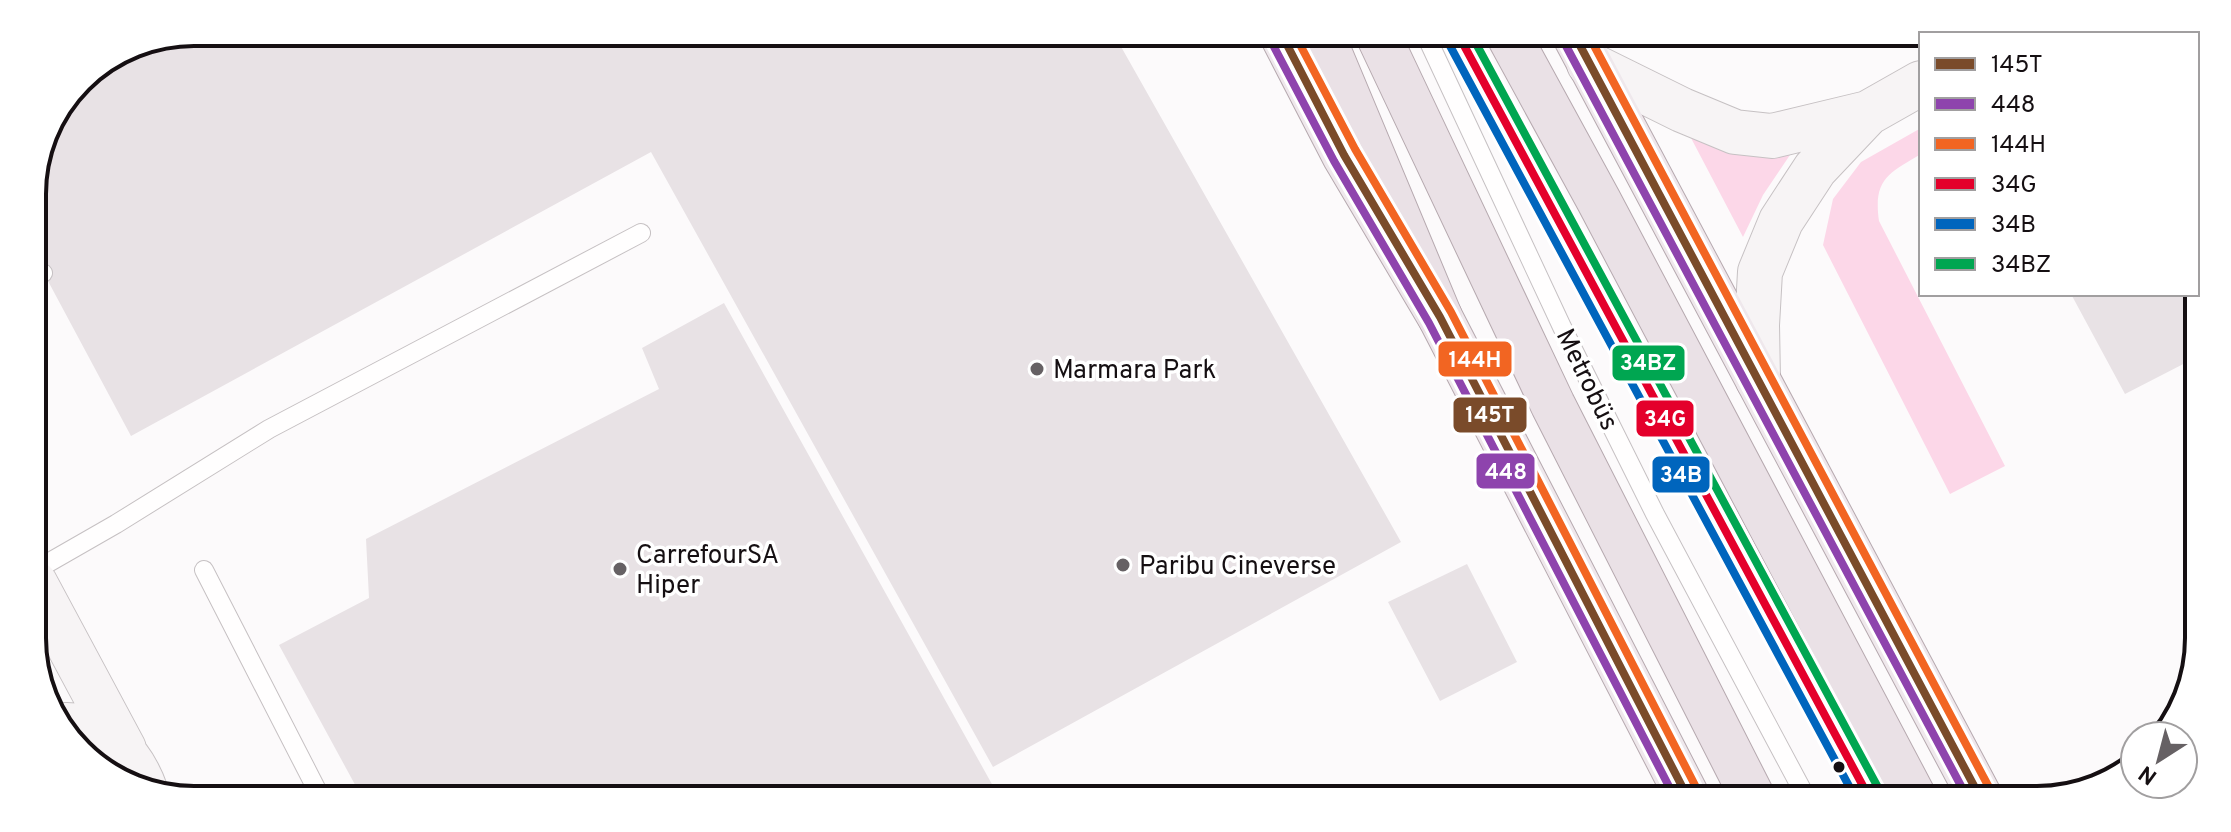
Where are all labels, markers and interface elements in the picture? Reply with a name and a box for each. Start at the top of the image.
legend [1919,32,2199,296]
text: 145T [1991,51,2043,81]
text: 448 [1991,91,2035,121]
text: 144H [1991,131,2046,161]
text: 34G [1991,171,2037,201]
text: 34B [1991,211,2036,241]
text: 34BZ [1991,251,2051,281]
street label: Metrobüs [1547,324,1624,436]
line badge: 144H [1437,340,1513,378]
line badge: 34BZ [1611,344,1686,382]
text: 144H [1449,348,1501,375]
text: 34BZ [1620,351,1676,378]
place label: Marmara Park [1053,355,1216,388]
marker: Marmara Park [1028,360,1046,378]
line badge: 145T [1452,396,1528,434]
line badge: 34G [1635,399,1695,438]
text: 145T [1465,403,1515,430]
text: 34G [1644,407,1686,434]
line badge: 448 [1475,452,1536,490]
line badge: 34B [1651,455,1711,494]
text: 448 [1485,460,1527,487]
text: 34B [1660,463,1702,490]
place label: CarrefourSA Hiper [636,540,779,603]
place label: Paribu Cineverse [1139,551,1336,584]
marker: Paribu Cineverse [1114,556,1132,574]
marker: CarrefourSA Hiper [611,560,629,578]
north arrow [2119,720,2199,800]
unlabelled marker [1831,759,1847,775]
text: N [2134,759,2163,790]

